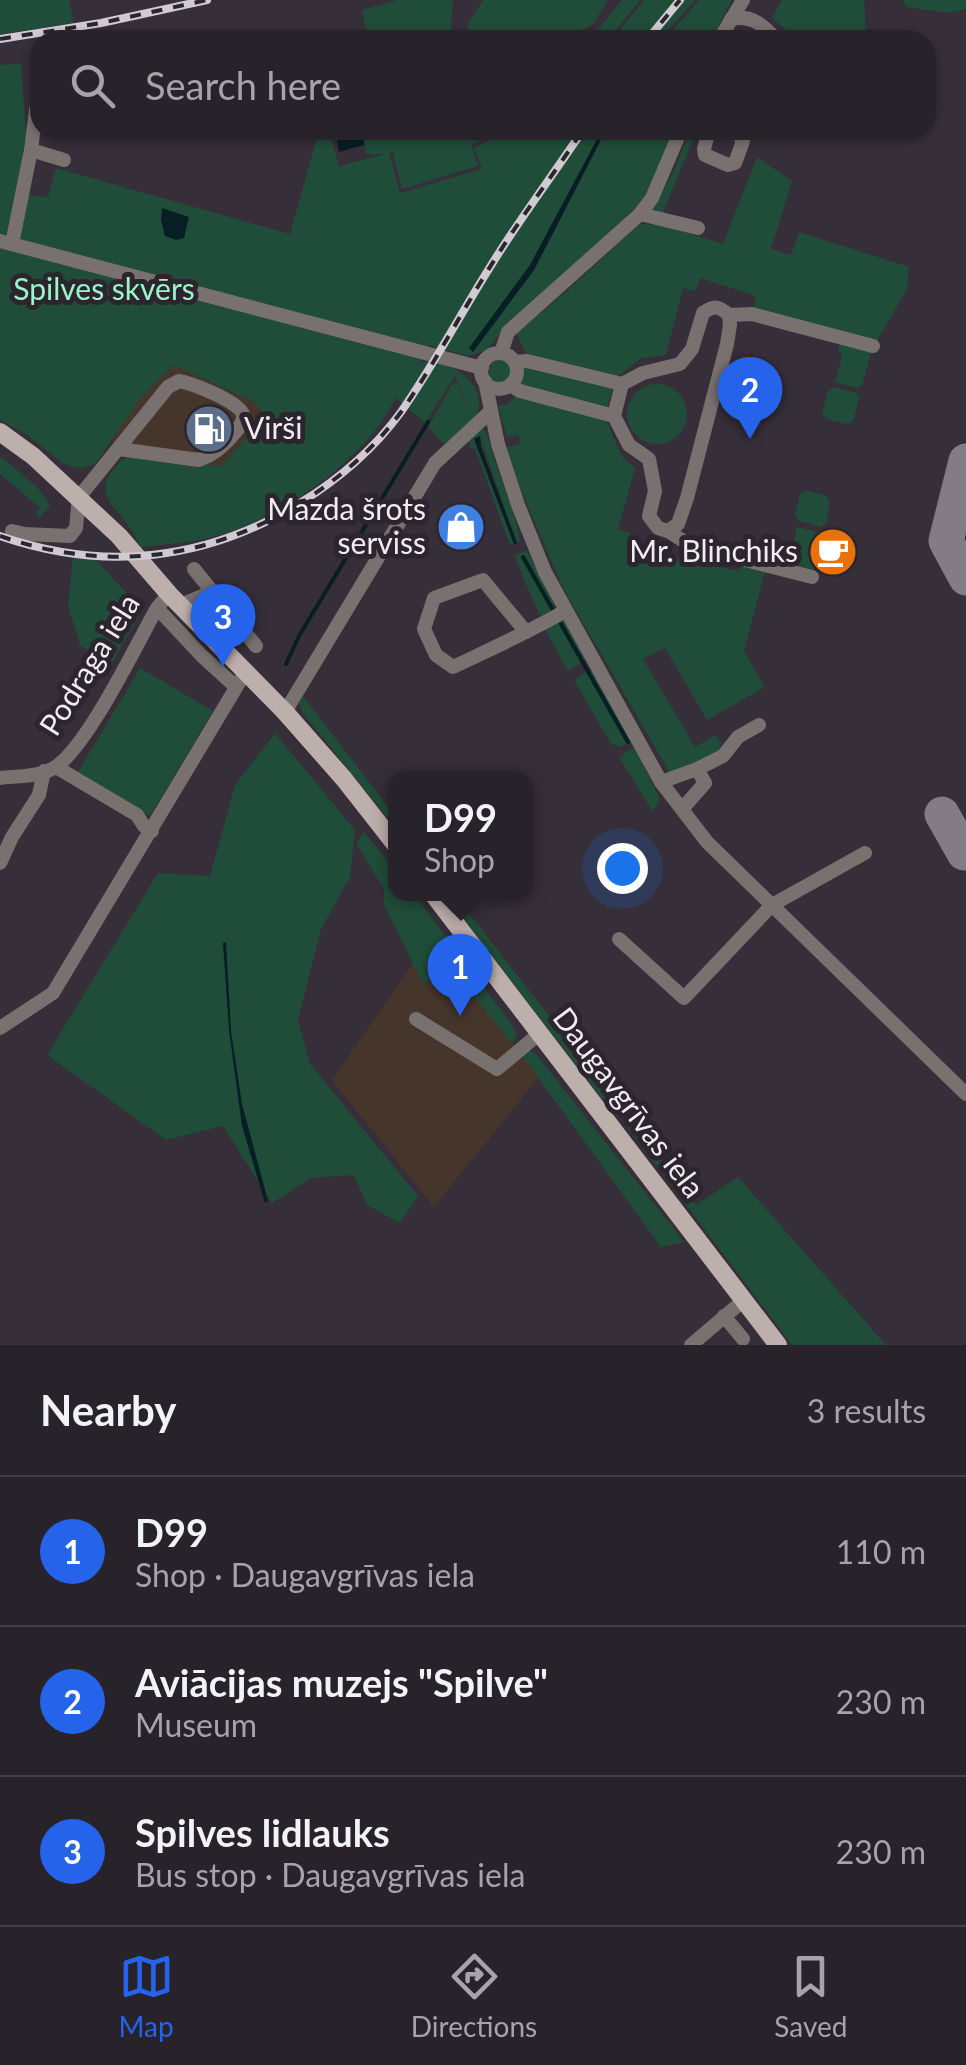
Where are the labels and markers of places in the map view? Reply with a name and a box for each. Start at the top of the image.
pin: 2 [718,356,782,439]
fuel station icon: Virši [183,403,235,455]
place label: Virši [244,409,303,445]
place label: Mazda šrots serviss [267,490,426,560]
shop icon: Mazda šrots serviss [435,501,487,553]
cafe icon: Mr. Blinchiks [807,526,859,578]
place label: Mr. Blinchiks [629,532,798,568]
pin: 3 [190,584,256,666]
pin: 1 [428,934,492,1016]

